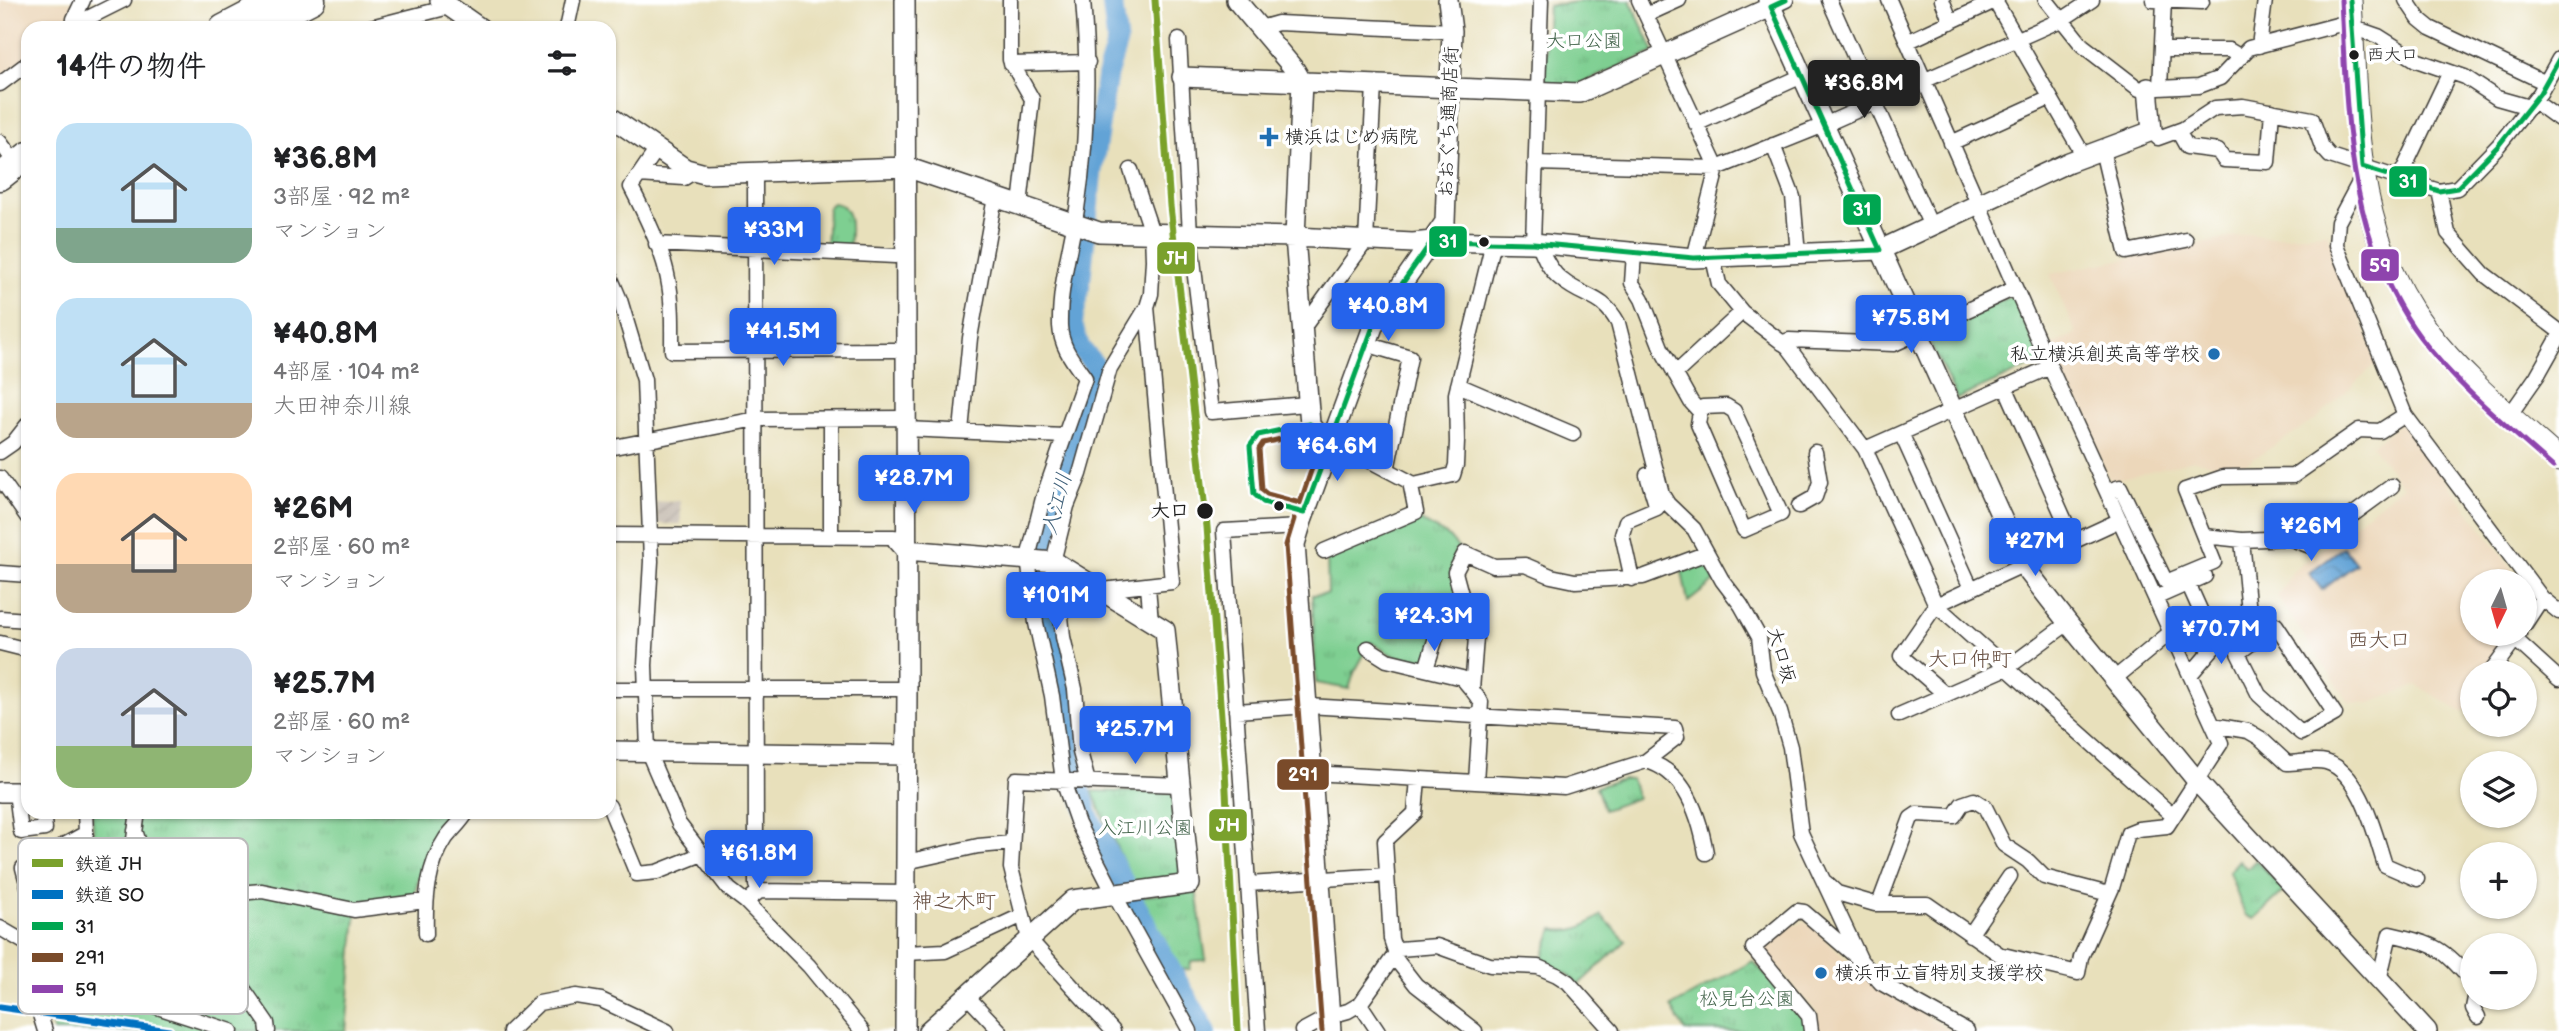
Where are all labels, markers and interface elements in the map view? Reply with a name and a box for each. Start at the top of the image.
park label: 大口公園 [1546,30,1622,53]
icon: filters [543,44,581,82]
place label: 西大口 [2367,45,2418,65]
street label: おおぐち通商店街 [1435,46,1463,198]
marker: 西大口 [2347,48,2361,62]
text: 14件の物件 [56,49,206,85]
pin: ¥36.8M [1807,60,1921,120]
text: ¥36.8M [1824,69,1904,97]
place label: 横浜はじめ病院 [1285,126,1418,149]
marker: 横浜はじめ病院 [1259,127,1279,147]
text: ¥36.8M [273,141,378,177]
icon: home [112,151,196,235]
line badge: 31 [2388,165,2428,198]
text: 31 [2398,171,2418,194]
text: 3部屋 · 92 m² [273,183,410,211]
line badge: 31 [1842,193,1882,226]
text: 31 [1852,199,1872,222]
pin: ¥33M [733,208,815,267]
text: ¥33M [744,216,804,244]
text: マンション [273,217,387,245]
line badge: 31 [1428,225,1468,258]
text: 31 [1438,231,1458,254]
unlabelled marker [1477,235,1491,249]
line badge: JH [1156,241,1196,275]
text: JH [1164,248,1188,271]
line badge: 59 [2360,248,2400,282]
text: 59 [2369,255,2391,278]
pin: ¥40.8M [1331,284,1445,343]
text: ¥40.8M [1348,292,1428,320]
pin: ¥75.8M [1854,296,1968,355]
text: ¥75.8M [1872,304,1950,332]
pin: ¥41.5M [726,308,840,368]
text: ¥40.8M [273,316,378,352]
text: ¥41.5M [745,317,821,345]
icon: home [112,326,196,410]
place label: 私立横浜創英高等学校 [2010,343,2200,366]
marker: 私立横浜創英高等学校 [2206,346,2222,362]
text: 4部屋 · 104 m² [273,358,420,386]
text: 大田神奈川線 [273,392,411,420]
pin: ¥64.6M [1280,424,1394,483]
text: ¥64.6M [1297,432,1377,460]
pin: ¥28.7M [857,456,971,515]
text: ¥28.7M [874,464,954,492]
water label: 入江川 [1037,470,1077,538]
text: ¥26M [273,491,353,527]
unlabelled marker [1272,499,1286,513]
place label: 大口 [1151,500,1189,523]
icon: home [112,501,196,585]
marker: 大口 [1195,501,1215,521]
pin: ¥26M [2270,504,2352,563]
text: ¥26M [2280,512,2342,540]
pin: ¥27M [1994,518,2076,578]
text: ¥27M [2005,527,2065,555]
text: 2部屋 · 60 m² [273,533,410,561]
text: マンション [273,567,387,595]
north arrow [2460,569,2538,646]
map controls [2460,569,2537,1010]
pin: ¥101M [1007,572,1105,632]
text: ¥101M [1022,581,1090,609]
pin: ¥24.3M [1377,594,1491,653]
text: ¥24.3M [1395,602,1473,630]
pin: ¥70.7M [2164,606,2278,666]
text: ¥70.7M [2182,615,2260,643]
street label: 大口坂 [1762,624,1800,686]
district label: 西大口 [2348,628,2411,653]
district label: 大口仲町 [1928,647,2012,672]
button: locate [2460,660,2537,737]
text: ¥25.7M [273,666,376,702]
icon: home [112,676,196,760]
pin: ¥25.7M [1078,706,1192,766]
text: 2部屋 · 60 m² [273,708,410,736]
text: ¥25.7M [1096,715,1174,743]
text: マンション [273,742,387,770]
button: layers [2460,751,2537,828]
line badge: 291 [1276,758,1330,791]
text: 291 [1288,764,1318,787]
line badge: JH [1208,808,1248,842]
text: JH [1216,815,1240,838]
park label: 入江川公園 [1097,817,1193,840]
pin: ¥61.8M [702,830,816,890]
legend [18,838,248,1014]
text: ¥61.8M [721,839,797,867]
button: + [2460,842,2537,919]
text: 鉄道 JH [75,853,142,876]
text: 鉄道 SO [75,884,144,907]
district label: 神之木町 [912,889,996,914]
text: 31 [75,916,94,939]
button: − [2460,933,2537,1010]
text: 291 [75,947,105,970]
place label: 横浜市立盲特別支援学校 [1835,962,2044,985]
marker: 横浜市立盲特別支援学校 [1813,965,1829,981]
text: 59 [75,979,97,1002]
park label: 松見台公園 [1699,988,1795,1011]

